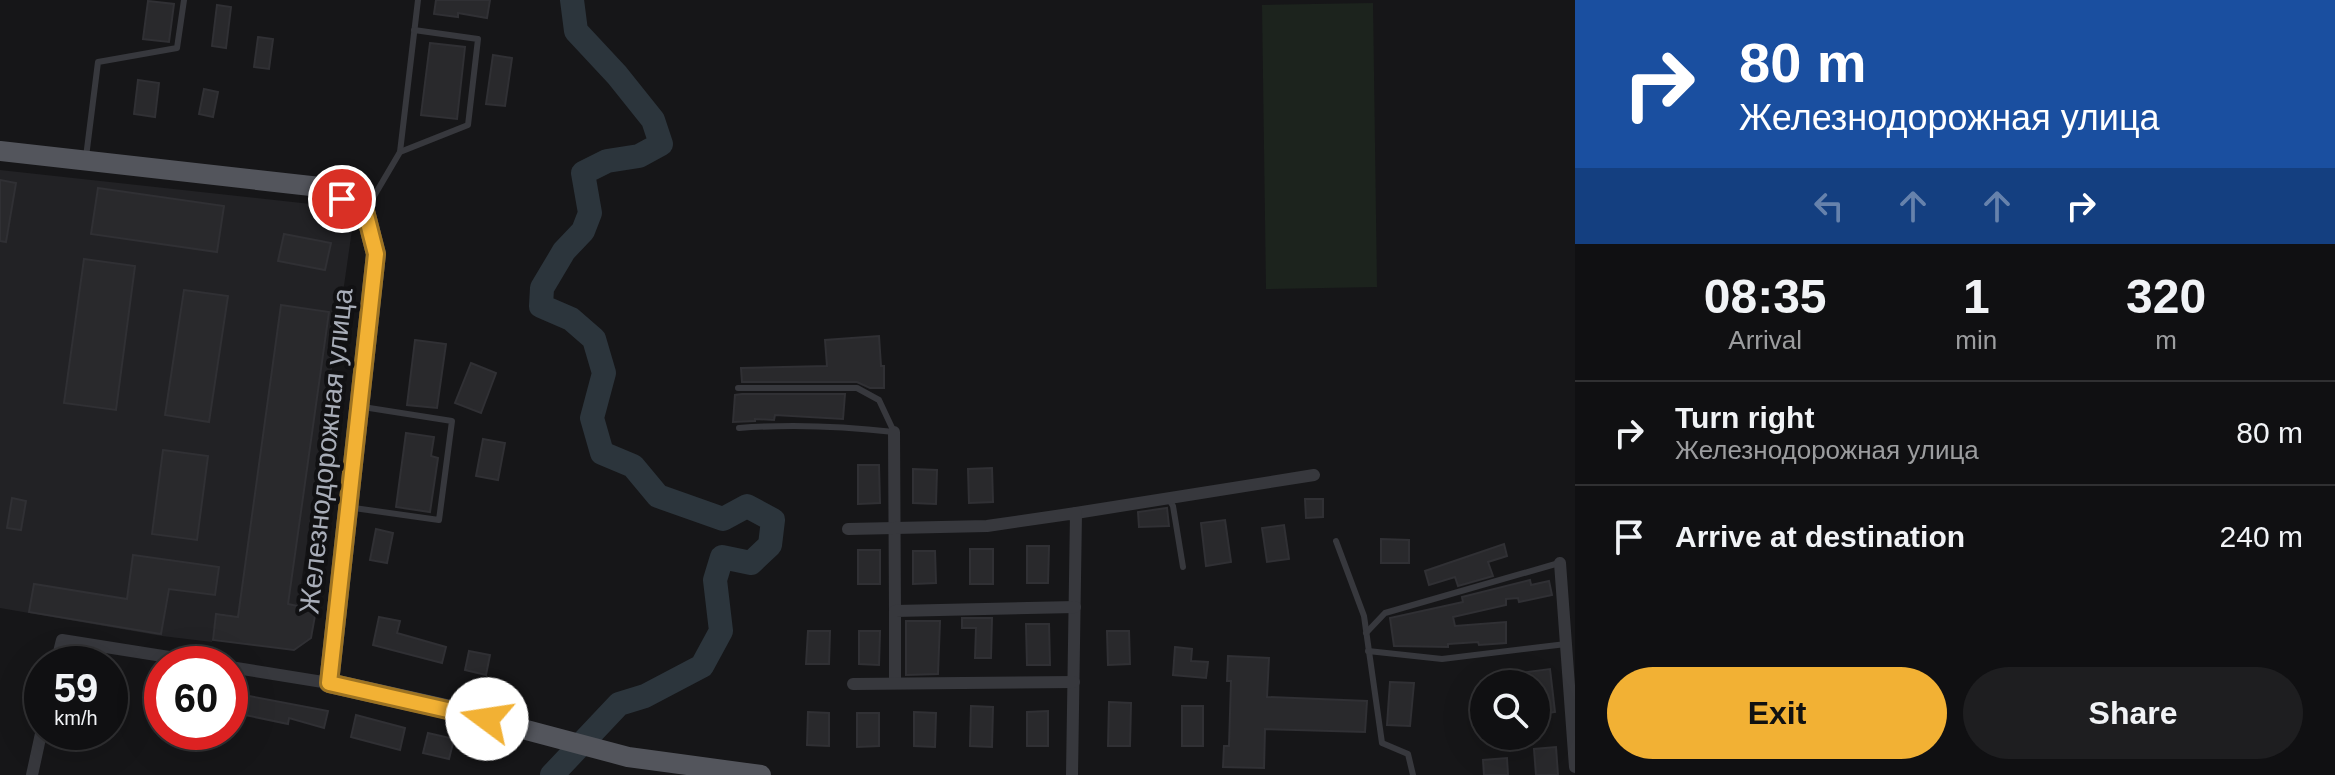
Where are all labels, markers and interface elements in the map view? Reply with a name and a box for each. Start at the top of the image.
text: 80 m [1739,31,1867,94]
icon: right [1607,32,1711,136]
text: Железнодорожная улица [1739,97,2160,138]
pin [308,165,376,233]
icon: arrive [320,177,364,221]
icon: left [1807,184,1851,228]
icon: ahead [1891,184,1935,228]
icon: ahead [1975,184,2019,228]
icon: right [2059,184,2103,228]
text: 08:35 [1704,270,1827,323]
text: 1 [1963,270,1990,323]
text: 320 [2126,270,2206,323]
street label: Железнодорожная улица [293,286,359,615]
text: Arrival [1728,325,1802,355]
text: min [1955,325,1997,355]
text: m [2155,325,2177,355]
text: Turn right [1675,401,1814,434]
icon: right [1607,411,1651,455]
text: 80 m [2236,416,2303,449]
text: Железнодорожная улица [1675,435,1979,465]
icon: arrive [1607,515,1651,559]
text: Arrive at destination [1675,520,1965,553]
text: 240 m [2220,520,2303,553]
speed limit sign: 60 [144,646,248,750]
text: 59 [54,666,98,710]
button: Exit [1607,667,1947,759]
button: Share [1963,667,2303,759]
map controls [1470,670,1550,750]
button: search [1470,670,1550,750]
position arrow [445,677,529,761]
text: km/h [54,707,98,729]

